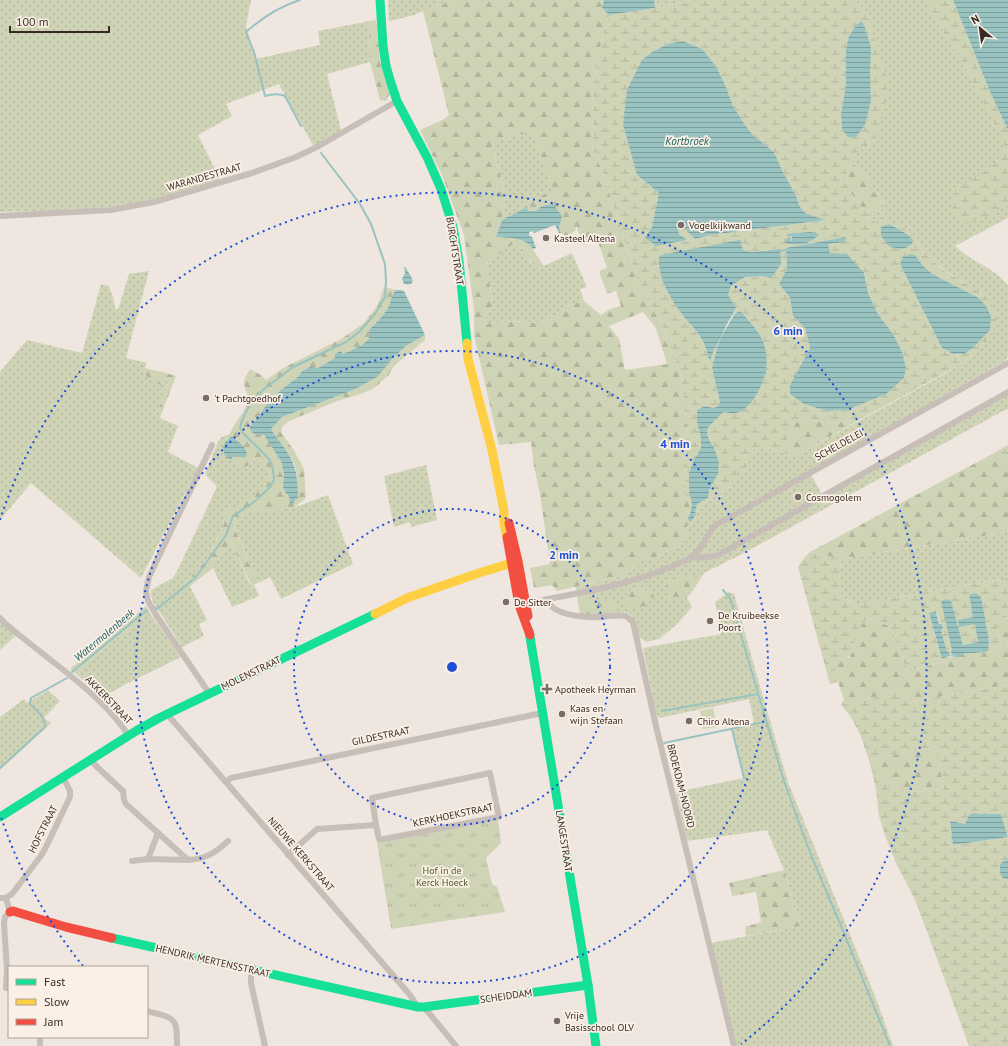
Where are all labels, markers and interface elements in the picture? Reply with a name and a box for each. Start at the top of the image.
scale bar [10,8,109,34]
north arrow [960,8,1000,48]
text: N [969,11,982,27]
text: 100 m [16,14,49,29]
water label: Kortbroek [665,134,710,148]
street label: WARANDESTRAAT [165,160,243,194]
street label: BURCHTSTRAAT [443,216,467,287]
place label: Vogelkijkwand [688,219,751,232]
marker: Vogelkijkwand [676,220,686,230]
place label: Kasteel Altena [554,232,615,245]
marker: Kasteel Altena [541,233,551,243]
text: 6 min [773,323,803,338]
place label: 't Pachtgoedhof [214,392,282,405]
marker: 't Pachtgoedhof [201,393,211,403]
street label: SCHELDELEI [812,426,866,464]
text: 4 min [660,436,690,451]
place label: Cosmogolem [806,491,861,504]
marker: Cosmogolem [793,492,803,502]
text: 2 min [549,547,579,562]
place label: De Sitter [514,596,552,609]
marker: De Sitter [501,597,511,607]
water label: Watermolenbeek [71,605,138,664]
place label: De Kruibeekse Poort [718,609,779,634]
marker: De Kruibeekse Poort [705,616,715,626]
street label: MOLENSTRAAT [219,653,284,693]
centre of rings [445,660,459,674]
street label: AKKERSTRAAT [83,673,136,727]
place label: Apotheek Heyrman [555,683,636,696]
marker: Apotheek Heyrman [542,684,552,694]
place label: Kaas en wijn Stefaan [570,702,623,727]
marker: Kaas en wijn Stefaan [557,709,567,719]
place label: Chiro Altena [697,715,750,728]
marker: Chiro Altena [684,716,694,726]
street label: GILDESTRAAT [351,723,412,749]
street label: BROEKDAM-NOORD [664,743,698,829]
street label: KERKHOEKSTRAAT [412,800,495,830]
street label: HOFSTRAAT [25,803,61,855]
street label: LANGESTRAAT [553,809,575,873]
street label: NIEUWE KERKSTRAAT [265,814,337,894]
park label: Hof in de Kerck Hoeck [416,864,468,889]
street label: HENDRIK MERTENSSTRAAT [154,941,272,981]
legend [8,966,148,1038]
text: Fast [44,974,65,989]
street label: SCHEIDDAM [479,986,533,1006]
text: Slow [44,994,69,1009]
place label: Vrije Basisschool OLV [564,1009,634,1034]
text: Jam [43,1014,63,1029]
marker: Vrije Basisschool OLV [552,1016,562,1026]

